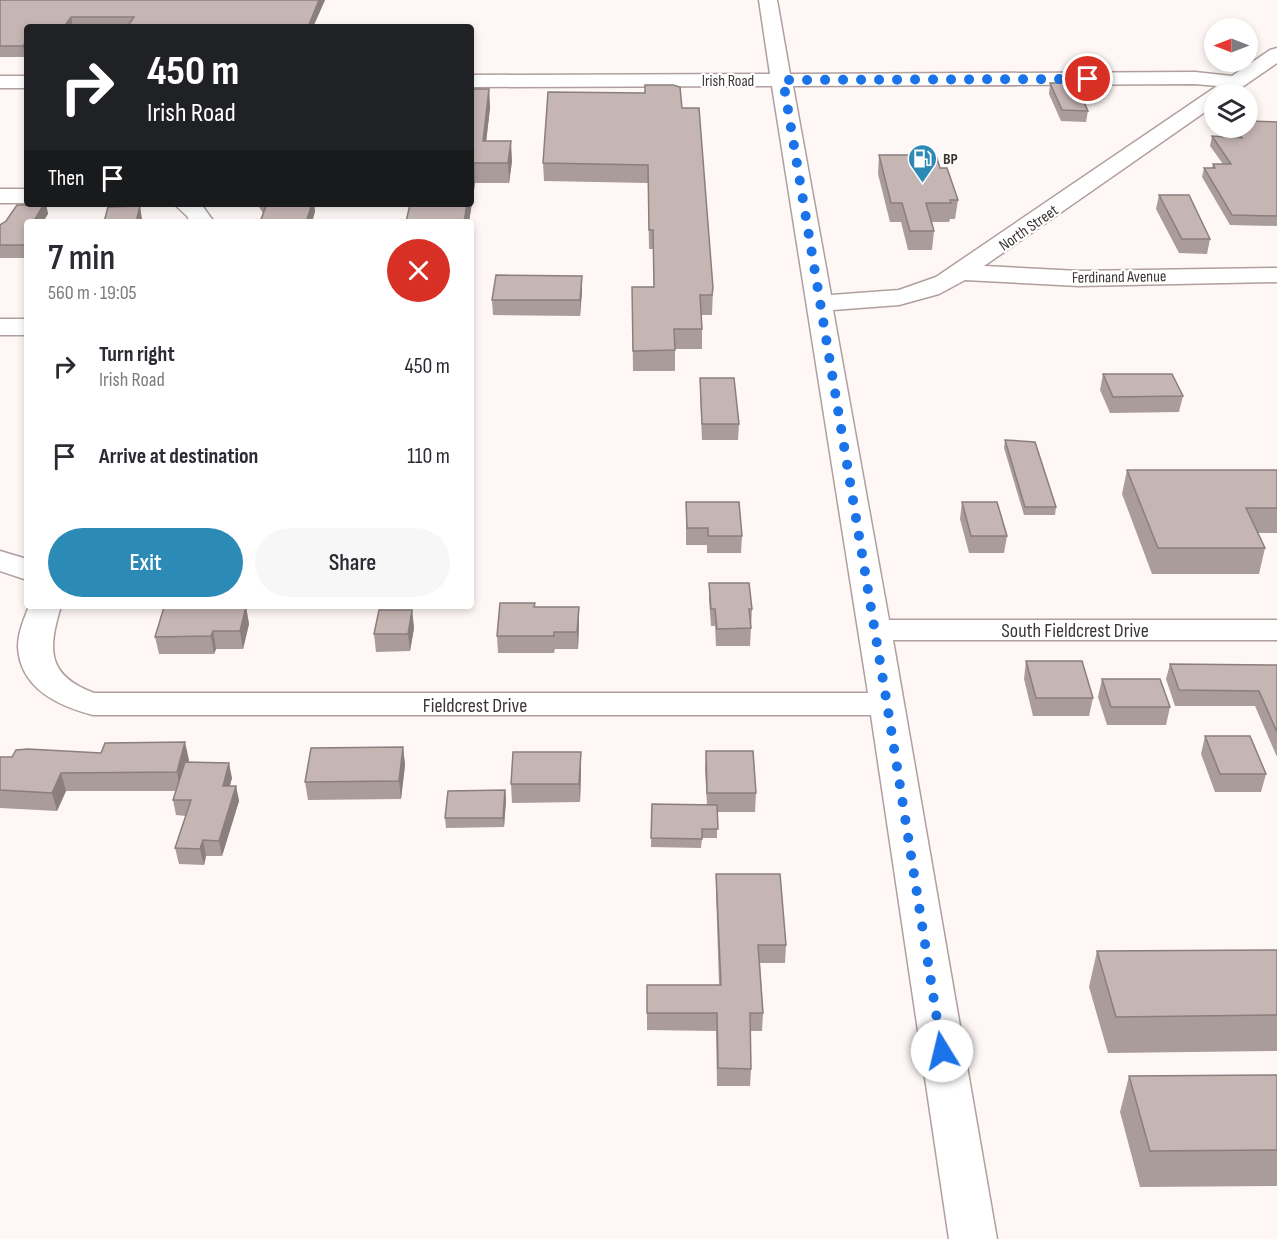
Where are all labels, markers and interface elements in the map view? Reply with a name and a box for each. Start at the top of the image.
north arrow [1204,18,1258,72]
map controls [1204,18,1258,138]
text: 450 m [147,46,239,97]
icon: right [48,48,126,126]
pin [1062,53,1113,104]
icon: arrive [1071,62,1104,95]
street label: Irish Road [702,72,754,91]
button: layers [1204,84,1258,138]
text: Irish Road [147,97,236,129]
fuel station icon: BP [906,142,938,184]
place label: BP [943,150,958,169]
icon: arrive [96,162,129,195]
text: Then [48,165,84,192]
street label: North Street [996,201,1062,255]
text: 7 min [48,237,115,280]
button: close [387,239,450,302]
street label: Ferdinand Avenue [1072,267,1166,288]
text: 560 m · 19:05 [48,281,137,305]
text: Turn right [99,341,175,368]
icon: right [48,350,81,383]
text: 450 m [404,353,450,380]
text: Irish Road [99,368,165,392]
icon: arrive [48,440,81,473]
text: Arrive at destination [99,443,258,470]
text: 110 m [407,443,450,470]
button: Exit [48,528,243,597]
button: Share [255,528,450,597]
street label: South Fieldcrest Drive [1001,619,1149,643]
street label: Fieldcrest Drive [423,694,527,718]
position arrow [910,1019,974,1083]

